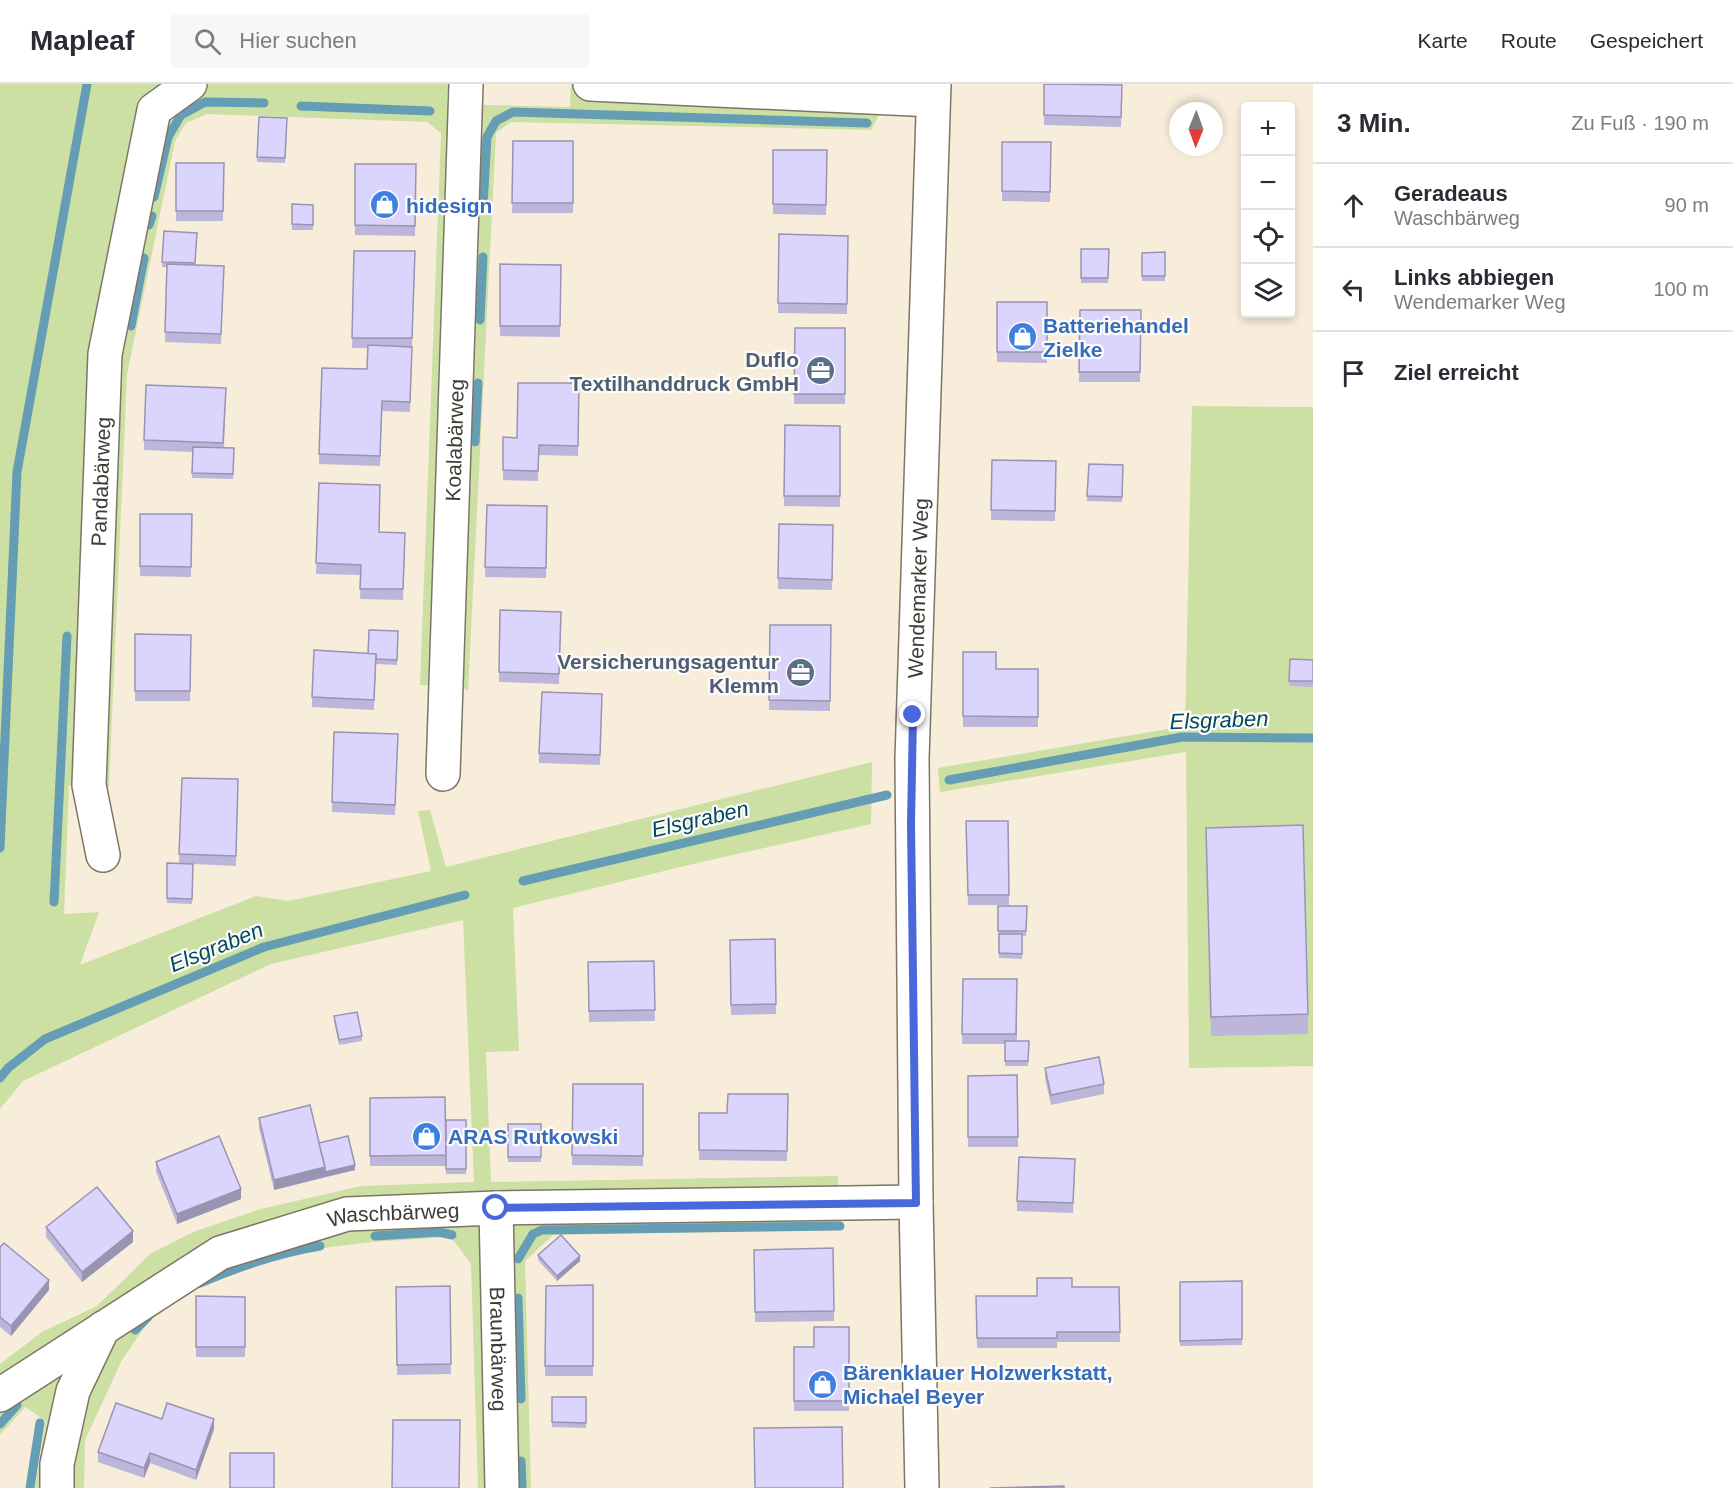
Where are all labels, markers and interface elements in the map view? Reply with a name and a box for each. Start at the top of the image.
search box [170,14,590,68]
text: Mapleaf [30,25,134,56]
icon: search [191,25,224,58]
text: Hier suchen [239,28,357,53]
text: Karte [1418,29,1468,52]
text: Route [1501,29,1557,52]
text: Gespeichert [1590,29,1703,52]
north arrow [1169,102,1223,156]
map controls [1241,102,1295,318]
button: + [1241,102,1295,156]
text: 3 Min. [1337,108,1411,138]
text: Zu Fuß · 190 m [1571,112,1709,134]
button: − [1241,156,1295,210]
text: Geradeaus [1394,181,1508,206]
shop icon: hidesign [369,189,401,221]
icon: ahead [1337,189,1370,222]
place label: hidesign [406,194,492,217]
text: 90 m [1665,194,1709,216]
text: Waschbärweg [1394,207,1520,229]
button: locate [1241,210,1295,264]
button: layers [1241,264,1295,318]
text: Links abbiegen [1394,265,1554,290]
icon: left [1337,273,1370,306]
text: 100 m [1653,278,1709,300]
text: Wendemarker Weg [1394,291,1566,313]
place label: Batteriehandel Zielke [1043,314,1189,361]
shop icon: Batteriehandel Zielke [1006,321,1038,353]
place label: Duflo Textilhanddruck GmbH [570,348,799,395]
office icon: Duflo Textilhanddruck GmbH [804,355,836,387]
icon: arrive [1337,357,1370,390]
text: Ziel erreicht [1394,360,1519,385]
street label: Koalabärweg [441,379,468,502]
street label: Pandabärweg [86,416,114,547]
street label: Wendemarker Weg [903,498,932,679]
place label: Versicherungsagentur Klemm [557,650,779,697]
office icon: Versicherungsagentur Klemm [784,657,816,689]
route end [899,701,925,727]
water label: Elsgraben [1169,706,1269,734]
water label: Elsgraben [649,796,751,842]
water label: Elsgraben [165,917,267,977]
shop icon: ARAS Rutkowski [411,1120,443,1152]
place label: ARAS Rutkowski [448,1125,618,1148]
route start [482,1194,508,1220]
street label: Waschbärweg [325,1198,460,1231]
street label: Braunbärweg [486,1286,512,1412]
place label: Bärenklauer Holzwerkstatt, Michael Beyer [843,1361,1113,1408]
shop icon: Bärenklauer Holzwerkstatt, Michael Beyer [806,1368,838,1400]

